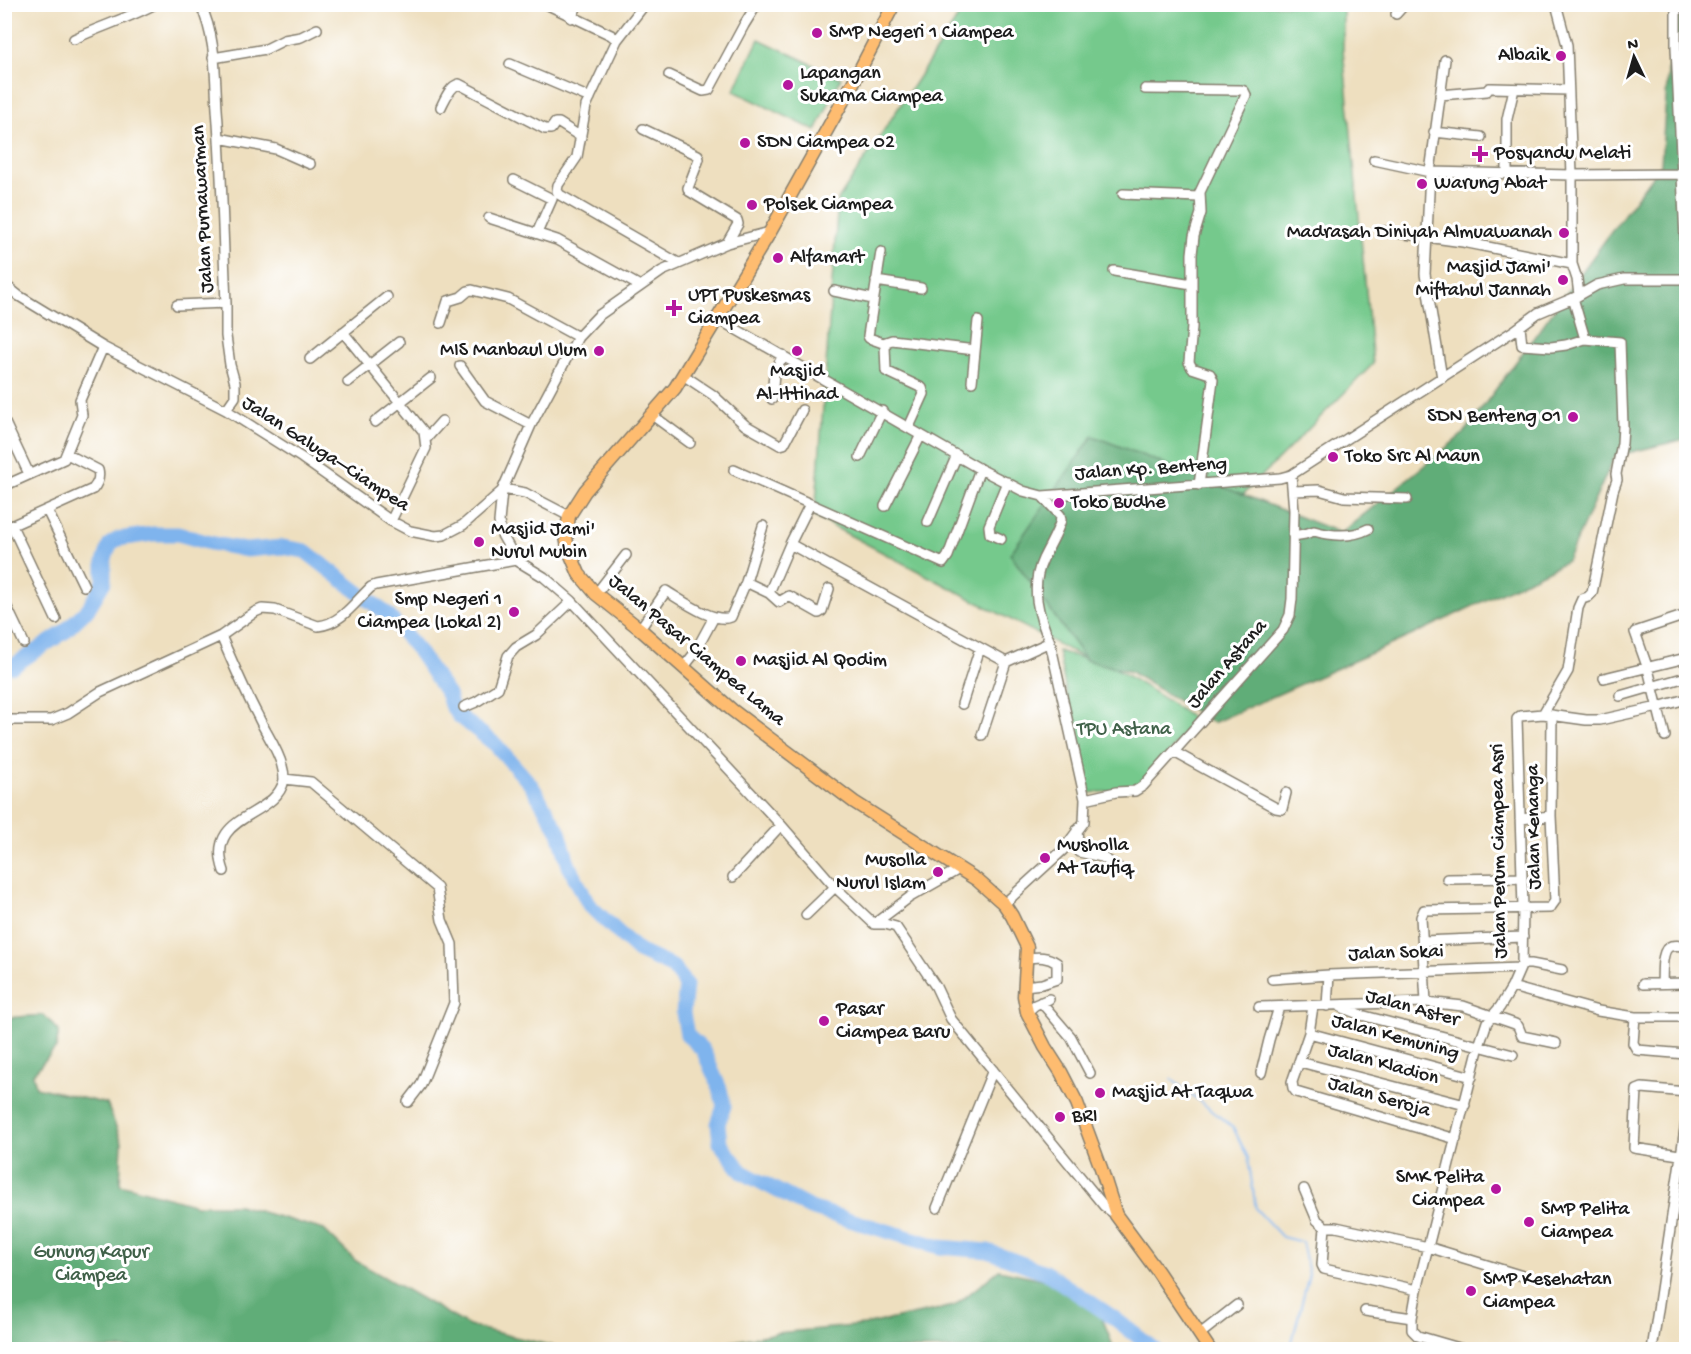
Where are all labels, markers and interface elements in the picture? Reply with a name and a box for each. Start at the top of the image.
place label: SMP Negeri 1 Ciampea [829,22,1015,45]
marker: SMP Negeri 1 Ciampea [810,26,824,40]
north arrow [1604,27,1664,87]
text: N [1627,36,1640,55]
place label: Albaik [1498,45,1551,68]
marker: Albaik [1554,49,1568,63]
place label: Lapangan Sukarna Ciampea [800,63,944,109]
marker: Lapangan Sukarna Ciampea [781,78,795,92]
street label: Jalan Purnawarman [188,124,220,294]
place label: SDN Ciampea 02 [757,132,895,155]
marker: SDN Ciampea 02 [738,136,752,150]
place label: Posyandu Melati [1493,143,1631,166]
marker: Posyandu Melati [1471,145,1489,163]
place label: Warung Abat [1434,173,1548,196]
marker: Warung Abat [1415,177,1429,191]
place label: Polsek Ciampea [763,194,894,217]
marker: Polsek Ciampea [745,198,759,212]
place label: Madrasah Diniyah Almuawanah [1287,222,1552,245]
marker: Madrasah Diniyah Almuawanah [1557,226,1571,240]
place label: Alfamart [790,247,866,270]
marker: Alfamart [771,251,785,265]
place label: Masjid Jami' Miftahul Jannah [1416,257,1551,303]
marker: Masjid Jami' Miftahul Jannah [1556,273,1570,287]
place label: UPT Puskesmas Ciampea [688,285,811,331]
marker: UPT Puskesmas Ciampea [665,299,683,317]
place label: MIS Manbaul Ulum [440,340,587,363]
marker: MIS Manbaul Ulum [592,344,606,358]
marker: Masjid Al-Ittihad [790,344,804,358]
place label: Masjid Al-Ittihad [756,361,840,407]
street label: Jalan Galuga–Ciampea [237,392,414,518]
place label: SDN Benteng 01 [1427,406,1561,429]
marker: SDN Benteng 01 [1566,410,1580,424]
place label: Toko Src Al Maun [1344,446,1480,469]
marker: Toko Src Al Maun [1326,450,1340,464]
street label: Jalan Kp. Benteng [1074,453,1228,487]
place label: Toko Budhe [1070,492,1166,515]
marker: Toko Budhe [1052,496,1066,510]
place label: Masjid Jami' Nurul Mubin [491,519,595,565]
marker: Masjid Jami' Nurul Mubin [472,535,486,549]
street label: Jalan Pasar Ciampea Lama [603,570,790,732]
place label: Smp Negeri 1 Ciampea (Lokal 2) [358,589,502,635]
marker: Smp Negeri 1 Ciampea (Lokal 2) [507,605,521,619]
street label: Jalan Astana [1183,615,1274,714]
place label: Masjid Al Qodim [753,650,887,673]
marker: Masjid Al Qodim [734,654,748,668]
park label: TPU Astana [1076,719,1172,742]
street label: Jalan Perum Ciampea Asri [1487,743,1513,959]
street label: Jalan Kenanga [1522,763,1548,890]
place label: Musholla At Taufiq [1057,835,1135,881]
place label: Musolla Nurul Islam [836,850,927,896]
marker: Musholla At Taufiq [1038,851,1052,865]
marker: Musolla Nurul Islam [931,865,945,879]
street label: Jalan Sokai [1348,941,1444,967]
street label: Jalan Aster [1363,985,1463,1033]
place label: Pasar Ciampea Baru [835,999,951,1045]
street label: Jalan Kemuning [1329,1010,1461,1066]
marker: Pasar Ciampea Baru [817,1014,831,1028]
street label: Jalan Kladion [1325,1039,1441,1091]
street label: Jalan Seroja [1325,1072,1434,1124]
place label: Masjid At Taqwa [1112,1082,1254,1105]
marker: Masjid At Taqwa [1093,1086,1107,1100]
place label: BRI [1071,1106,1098,1129]
marker: BRI [1053,1110,1067,1124]
place label: SMK Pelita Ciampea [1396,1167,1485,1213]
marker: SMK Pelita Ciampea [1489,1182,1503,1196]
place label: SMP Pelita Ciampea [1541,1199,1630,1245]
marker: SMP Pelita Ciampea [1522,1215,1536,1229]
park label: Gunung Kapur Ciampea [34,1242,150,1288]
place label: SMP Kesehatan Ciampea [1483,1269,1612,1315]
marker: SMP Kesehatan Ciampea [1464,1284,1478,1298]

